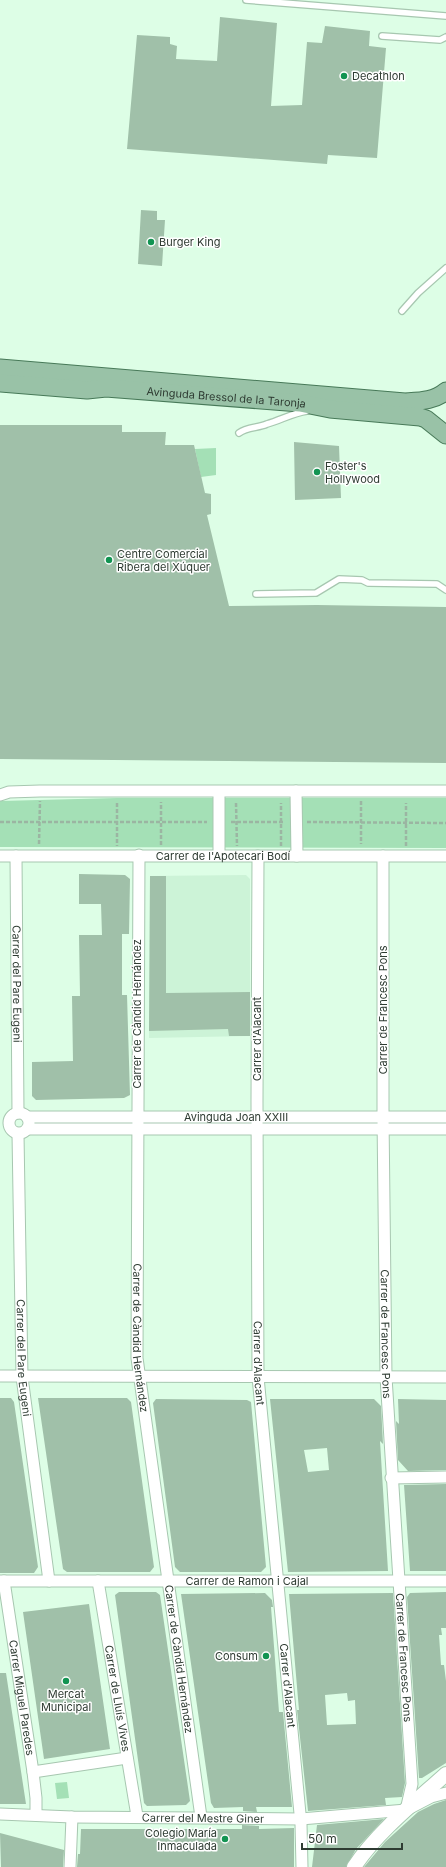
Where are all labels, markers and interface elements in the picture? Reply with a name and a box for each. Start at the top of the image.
place label: Decathlon [352,69,405,83]
marker: Decathlon [339,71,349,81]
place label: Burger King [159,235,221,249]
marker: Burger King [146,237,156,247]
street label: Avinguda Bressol de la Taronja [146,384,307,411]
place label: Foster's Hollywood [325,459,380,486]
marker: Foster's Hollywood [312,467,322,477]
place label: Centre Comercial Ribera del Xúquer [117,547,210,574]
marker: Centre Comercial Ribera del Xúquer [104,555,114,565]
street label: Carrer de l'Apotecari Bodí [156,849,291,863]
street label: Carrer del Pare Eugeni [10,925,24,1043]
street label: Carrer de Càndid Hernández [130,939,144,1089]
street label: Carrer de Francesc Pons [376,945,390,1075]
street label: Carrer d'Alacant [250,996,264,1081]
street label: Avinguda Joan XXIII [184,1110,288,1124]
street label: Carrer de Càndid Hernández [130,1263,152,1413]
street label: Carrer de Francesc Pons [378,1269,394,1399]
street label: Carrer del Pare Eugeni [14,1299,34,1417]
street label: Carrer d'Alacant [251,1321,268,1406]
street label: Carrer de Ramon i Cajal [185,1574,309,1588]
street label: Carrer de Càndid Hernández [162,1584,196,1734]
street label: Carrer de Francesc Pons [393,1592,415,1723]
street label: Carrer Miguel Paredes [6,1639,37,1757]
street label: Carrer d'Alacant [277,1643,299,1729]
street label: Carrer de Lluís Vives [102,1644,133,1753]
place label: Consum [215,1649,258,1663]
marker: Consum [261,1651,271,1661]
marker: Mercat Municipal [61,1676,71,1686]
place label: Mercat Municipal [41,1687,91,1714]
street label: Carrer del Mestre Giner [142,1811,264,1826]
scale bar [302,1825,402,1851]
place label: Colegio María Inmaculada [145,1826,217,1853]
text: 50 m [308,1831,337,1846]
marker: Colegio María Inmaculada [220,1834,230,1844]

